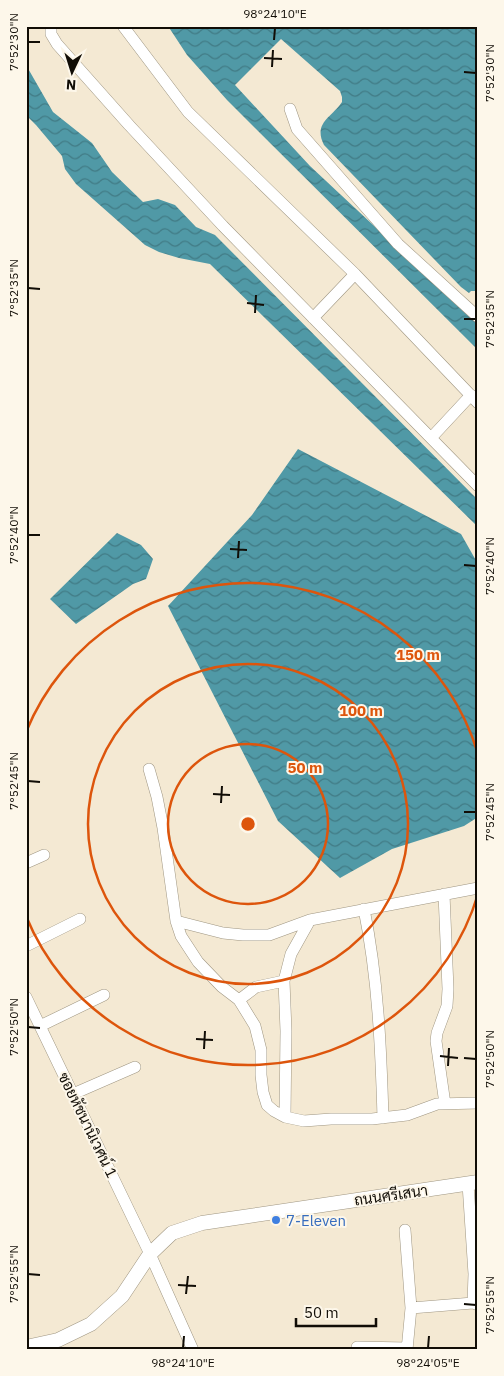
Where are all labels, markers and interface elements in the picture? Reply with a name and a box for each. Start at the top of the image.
text: 98°24'10"E [243,6,307,21]
text: 7°52'30"N [6,13,21,71]
text: 7°52'30"N [482,44,497,102]
north arrow [48,48,98,98]
text: N [65,76,77,94]
text: 7°52'35"N [6,259,21,317]
text: 7°52'35"N [482,290,497,348]
text: 7°52'40"N [6,506,21,564]
text: 7°52'40"N [482,537,497,595]
text: 150 m [396,645,440,664]
text: 100 m [339,701,383,720]
text: 7°52'45"N [6,752,21,810]
text: 50 m [288,758,322,777]
text: 7°52'45"N [482,783,497,841]
centre of rings [239,815,257,833]
text: 7°52'50"N [6,998,21,1056]
text: 7°52'50"N [482,1030,497,1088]
street label: ซอยหัชนานิเวศน์ 1 [54,1069,122,1181]
street label: ถนนศรีเสนา [353,1180,429,1210]
place label: 7-Eleven [286,1211,346,1230]
marker: 7-Eleven [270,1214,282,1226]
text: 7°52'55"N [6,1245,21,1303]
text: 7°52'55"N [482,1276,497,1334]
scale bar [296,1296,376,1328]
text: 50 m [304,1303,339,1322]
text: 98°24'10"E [151,1355,215,1370]
text: 98°24'05"E [396,1355,460,1370]

